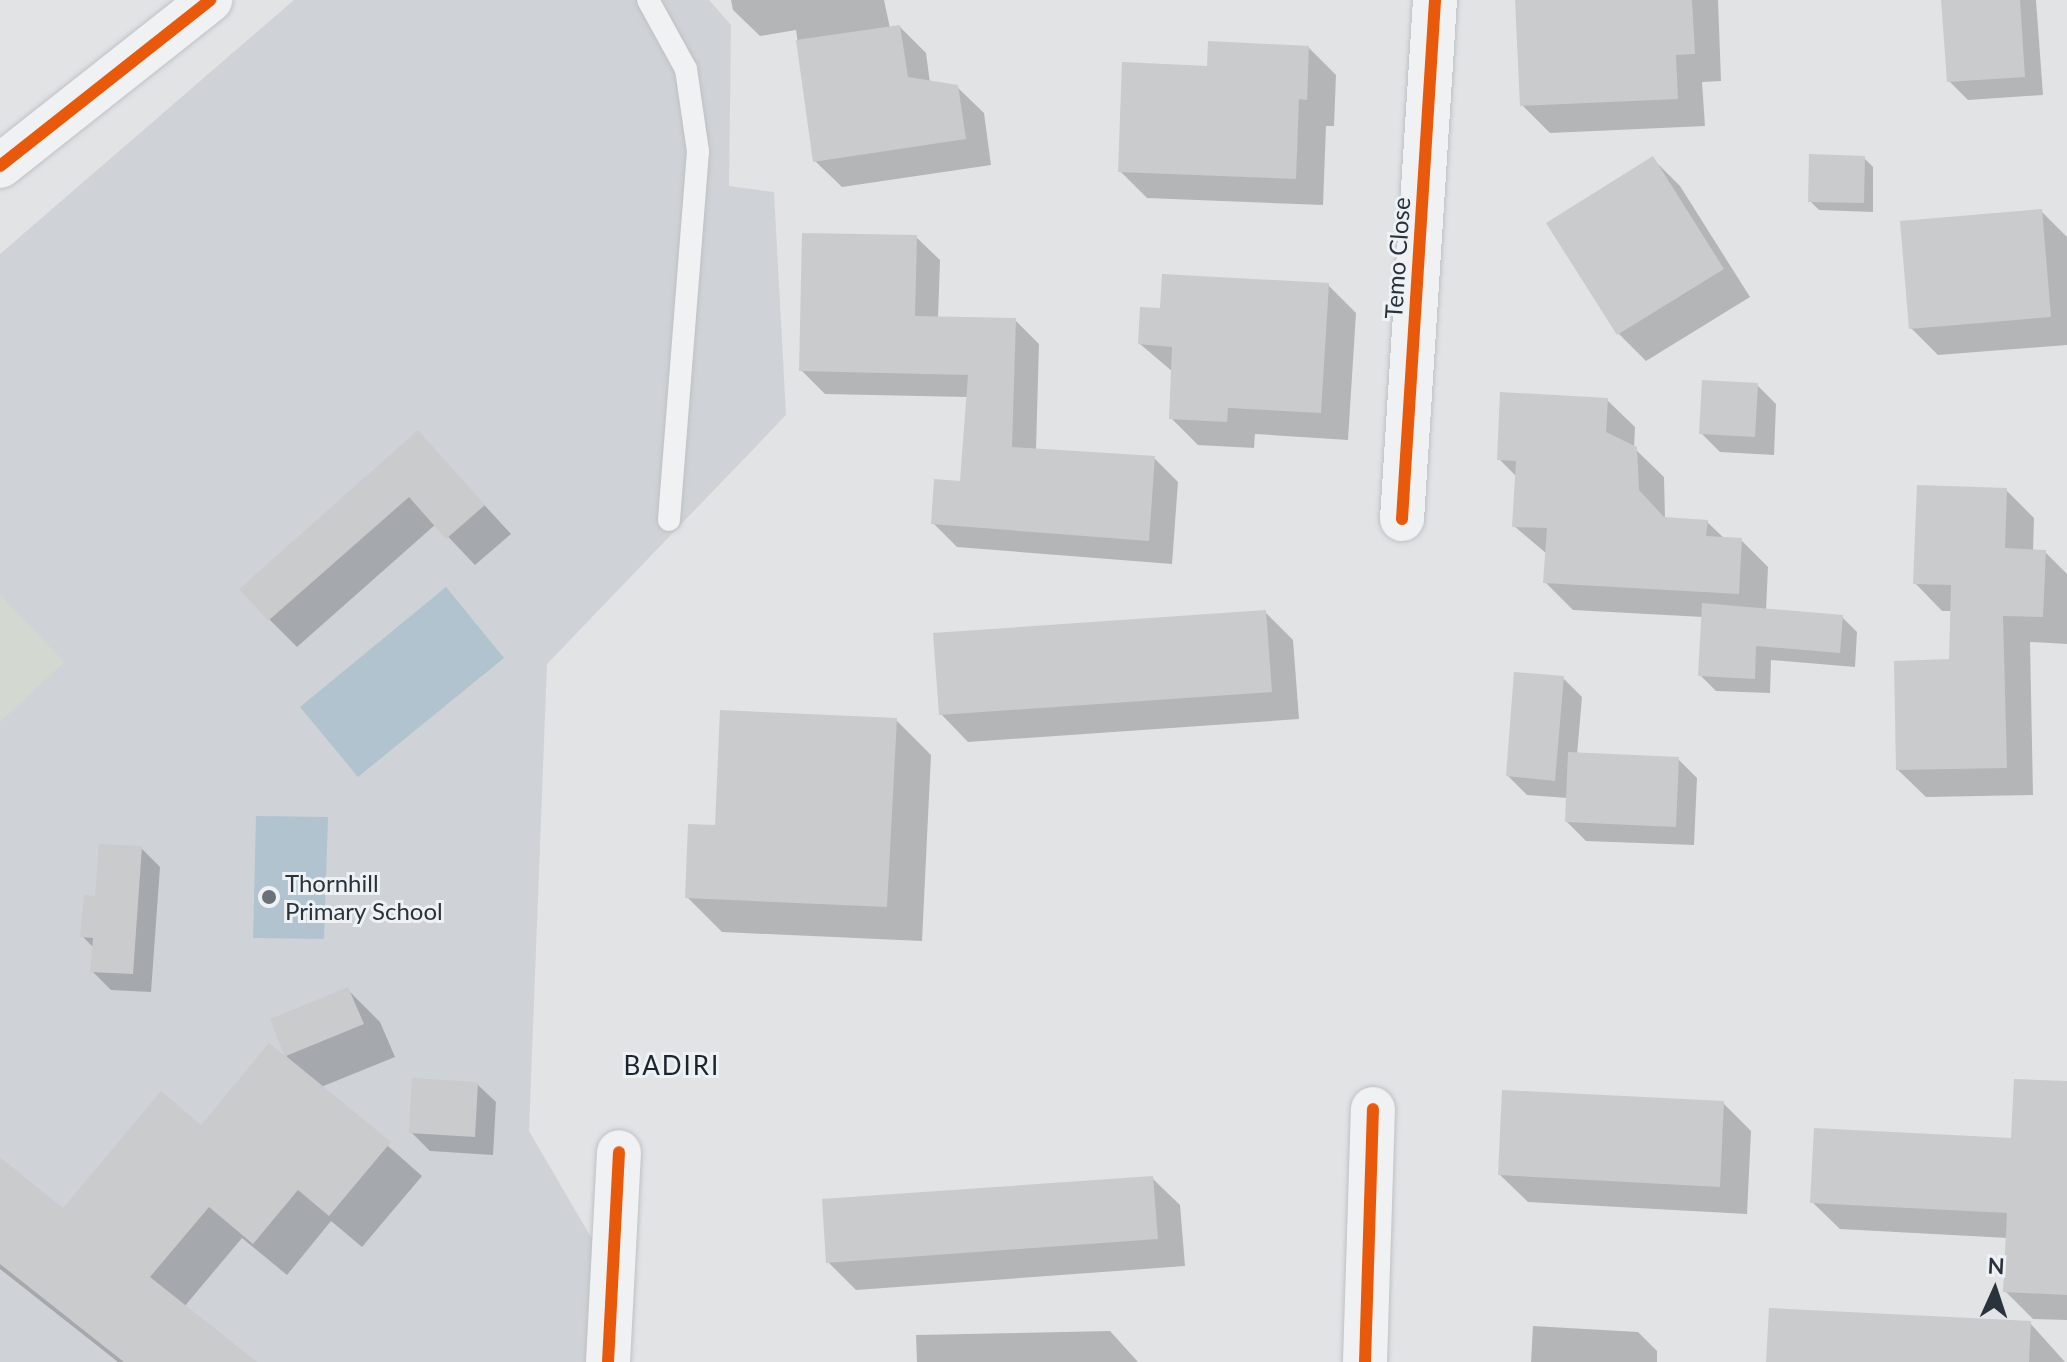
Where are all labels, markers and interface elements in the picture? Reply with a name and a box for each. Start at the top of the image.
street label: Temo Close [1378,196,1416,320]
place label: Thornhill Primary School [285,869,443,925]
marker: Thornhill Primary School [260,888,278,906]
district label: BADIRI [624,1050,720,1082]
north arrow [1955,1250,2035,1330]
text: N [1987,1252,2005,1279]

